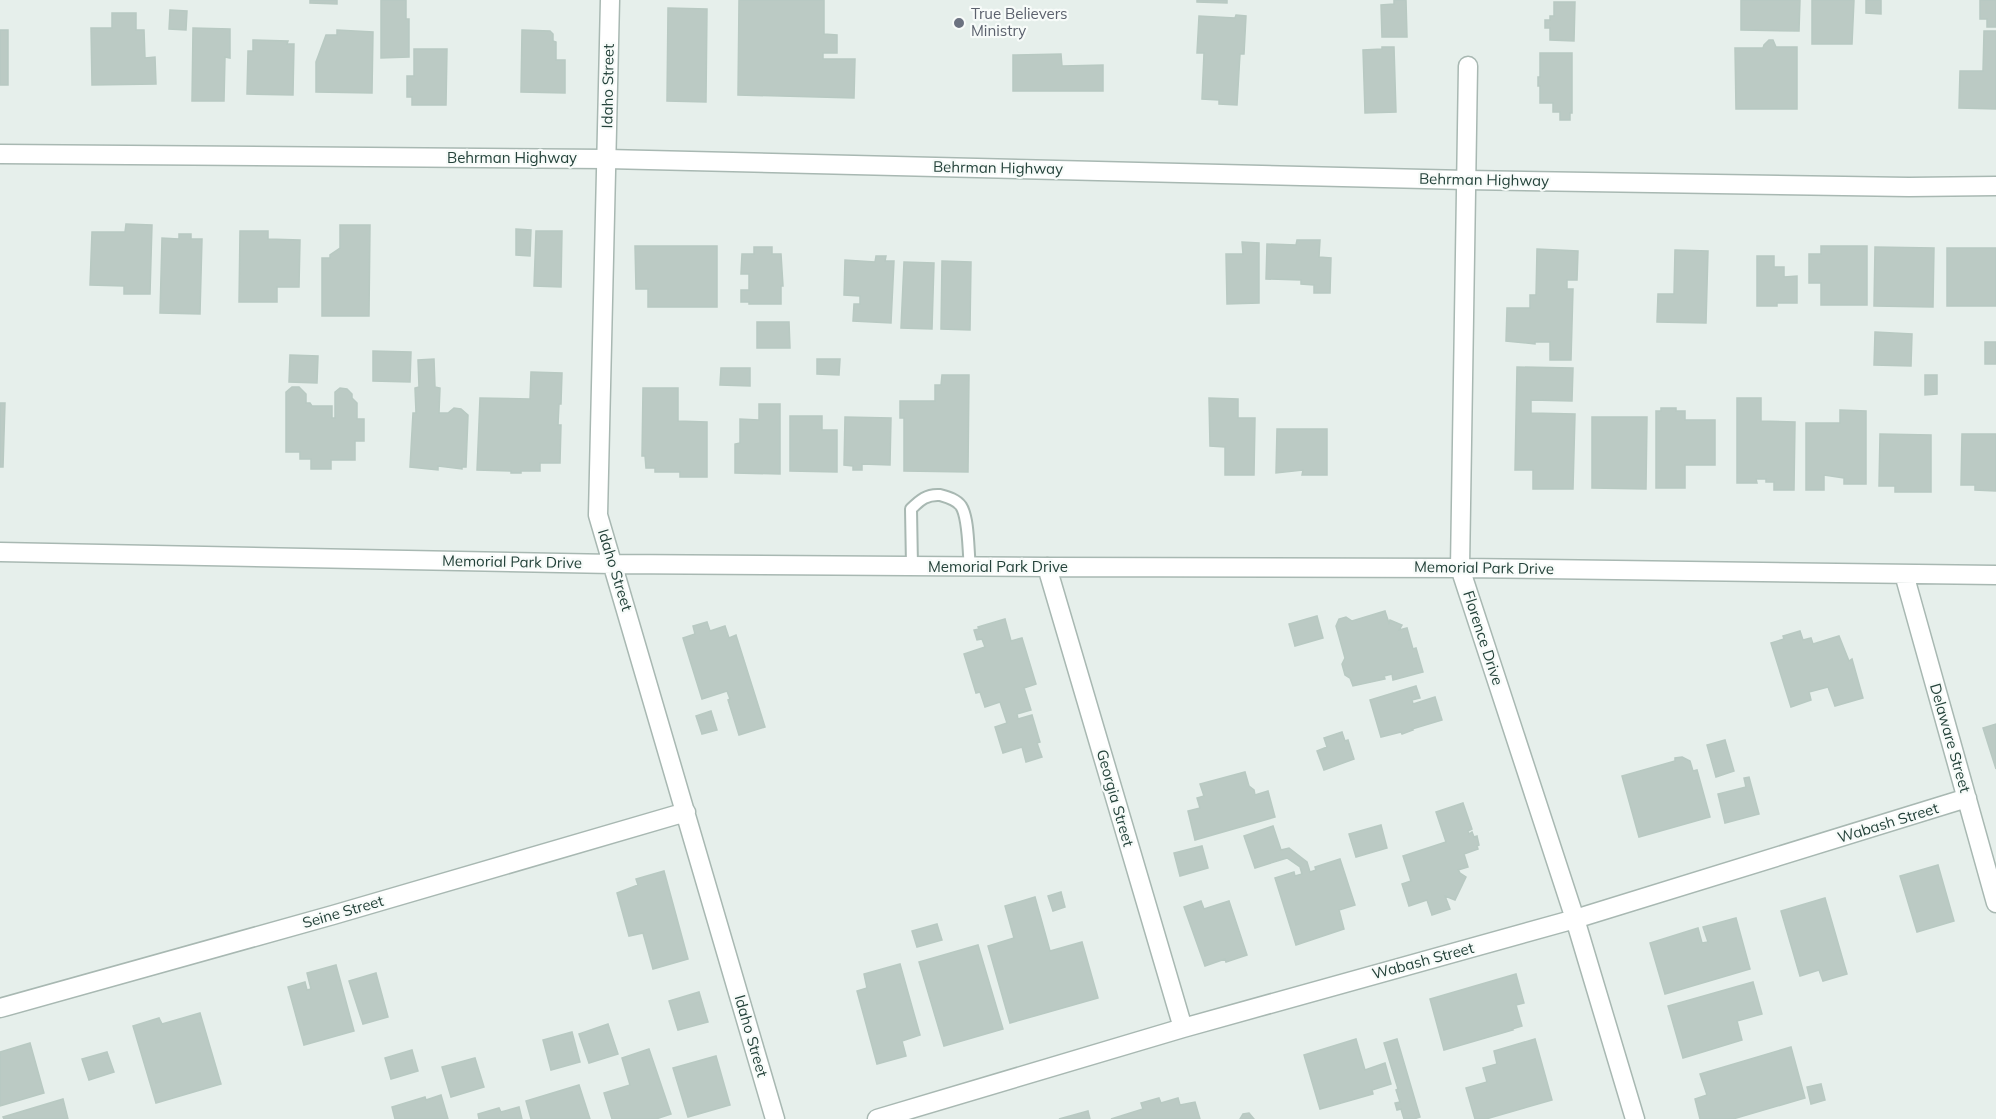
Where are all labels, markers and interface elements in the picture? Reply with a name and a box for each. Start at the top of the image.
place label: True Believers Ministry [971,4,1067,40]
marker: True Believers Ministry [952,16,966,30]
street label: Idaho Street [597,44,618,128]
street label: Behrman Highway [447,148,577,167]
street label: Behrman Highway [933,157,1063,178]
street label: Behrman Highway [1419,169,1549,190]
street label: Idaho Street [594,527,637,613]
street label: Memorial Park Drive [442,551,582,572]
street label: Memorial Park Drive [928,557,1068,576]
street label: Memorial Park Drive [1414,557,1554,578]
street label: Florence Drive [1459,588,1508,688]
street label: Delaware Street [1926,681,1975,795]
street label: Georgia Street [1093,747,1138,849]
street label: Wabash Street [1835,798,1941,847]
street label: Seine Street [300,891,386,932]
street label: Wabash Street [1370,938,1476,983]
street label: Idaho Street [731,993,772,1079]

